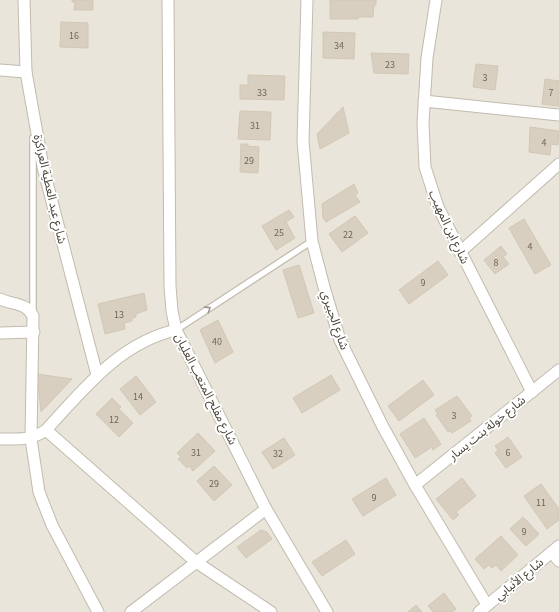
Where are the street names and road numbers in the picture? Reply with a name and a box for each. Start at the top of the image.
street label: شارع عبد العطية العراكزة [29,133,70,245]
street label: شارع ابن المهيب [424,188,473,267]
street label: شارع الجبيري [316,288,353,352]
street label: شارع مفلح المتعب العليان [170,331,241,448]
street label: شارع خولة بنت يسار [444,392,529,465]
street label: شارع الأنبابي [491,554,548,605]

